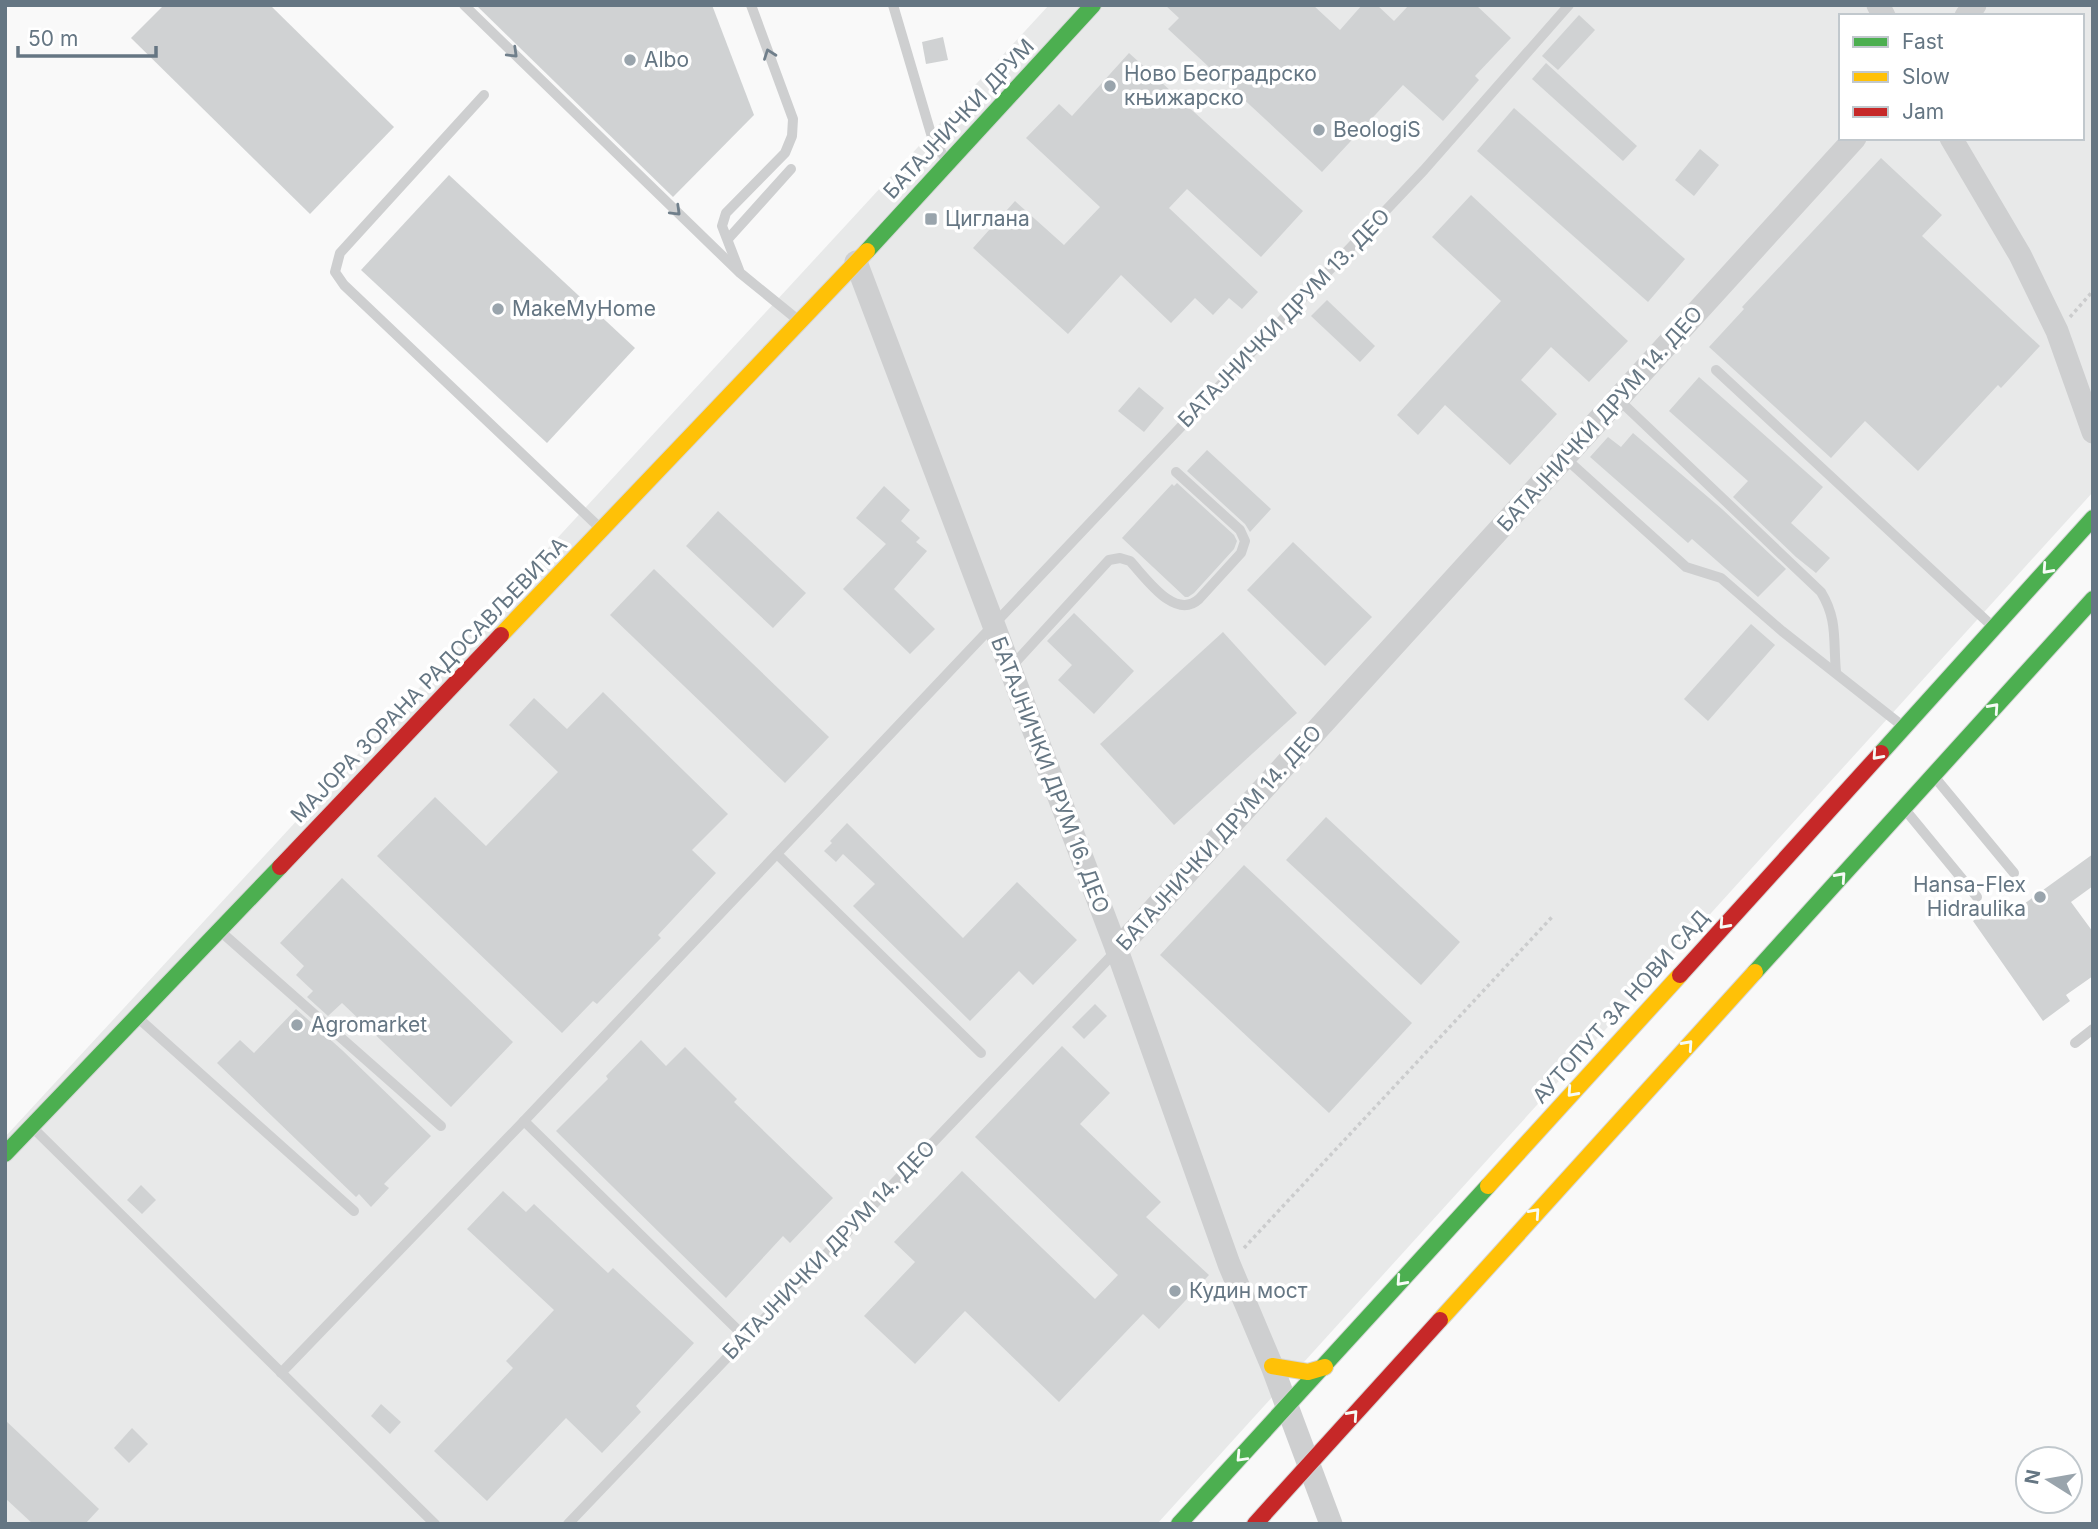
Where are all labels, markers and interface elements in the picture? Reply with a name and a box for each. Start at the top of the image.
scale bar [18,14,156,58]
legend [1839,14,2084,140]
text: 50 m [28,26,78,51]
text: Fast [1902,29,1944,54]
street label: БАТАЈНИЧКИ ДРУМ [878,34,1039,204]
one-way arrow [504,44,517,57]
place label: Albo [644,47,689,72]
one-way arrow [763,48,777,60]
marker: Albo [622,52,638,68]
place label: Ново Београдрско књижарско [1124,61,1317,110]
text: Slow [1902,64,1950,89]
marker: Ново Београдрско књижарско [1102,78,1118,94]
text: Jam [1902,99,1944,124]
place label: BeologiS [1333,117,1421,142]
marker: BeologiS [1311,122,1327,138]
one-way arrow [668,202,681,215]
street label: БАТАЈНИЧКИ ДРУМ 13. ДЕО [1173,203,1395,432]
place label: Циглана [945,206,1030,231]
marker: Циглана [923,211,939,227]
place label: MakeMyHome [512,296,656,321]
marker: MakeMyHome [490,301,506,317]
street label: БАТАЈНИЧКИ ДРУМ 14. ДЕО [1492,301,1707,536]
street label: МАЈОРА ЗОРАНА РАДОСАВЉЕВИЋА [285,532,572,827]
one-way arrow [2043,561,2055,574]
street label: БАТАЈНИЧКИ ДРУМ 16. ДЕО [986,633,1115,916]
one-way arrow [1986,703,1998,716]
street label: БАТАЈНИЧКИ ДРУМ 14. ДЕО [1111,720,1326,955]
one-way arrow [1873,747,1885,760]
one-way arrow [1833,872,1845,885]
place label: Hansa-Flex Hidraulika [1913,872,2026,921]
marker: Hansa-Flex Hidraulika [2032,889,2048,905]
street label: АУТОПУТ ЗА НОВИ САД [1527,905,1714,1108]
one-way arrow [1720,916,1733,929]
place label: Agromarket [311,1012,427,1037]
marker: Agromarket [289,1017,305,1033]
one-way arrow [1680,1040,1692,1053]
one-way arrow [1567,1084,1580,1097]
street label: БАТАЈНИЧКИ ДРУМ 14. ДЕО [717,1135,940,1364]
one-way arrow [1526,1208,1539,1221]
one-way arrow [1397,1273,1409,1286]
place label: Кудин мост [1189,1278,1308,1303]
marker: Кудин мост [1167,1283,1183,1299]
one-way arrow [1345,1410,1357,1423]
north arrow [2014,1445,2084,1515]
one-way arrow [1237,1449,1249,1462]
text: N [2020,1468,2045,1486]

